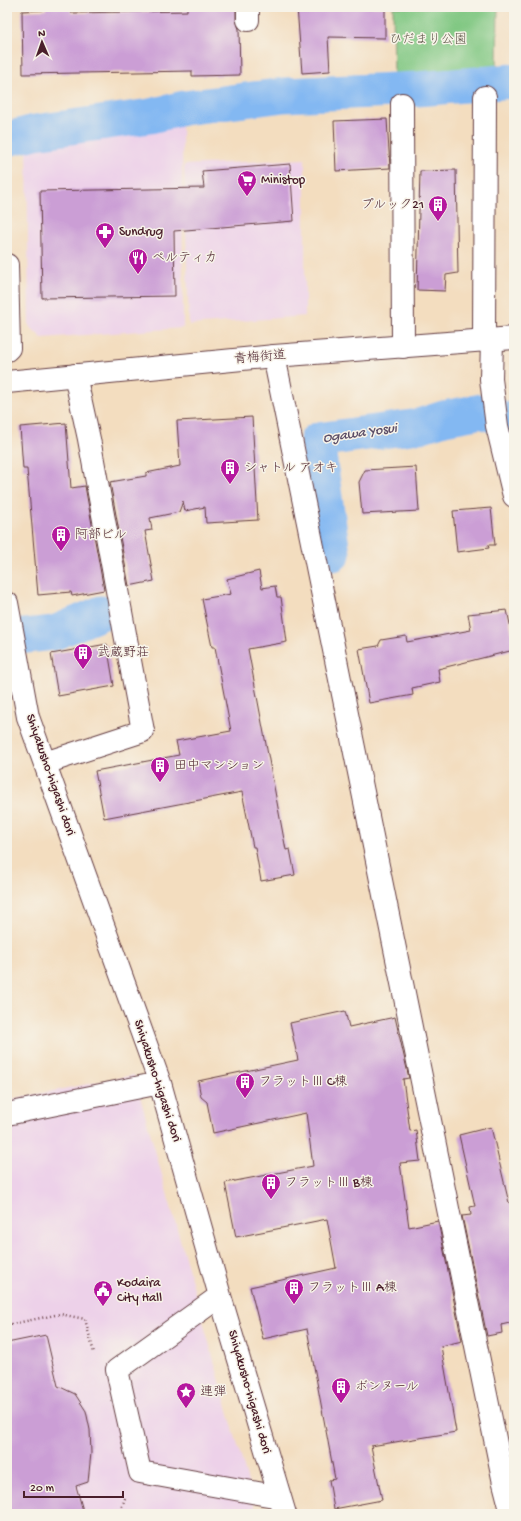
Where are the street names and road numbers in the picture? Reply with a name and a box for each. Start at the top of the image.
street label: 青梅街道 [233,347,287,368]
street label: Shiyakusho-higashi dori [22,712,78,838]
street label: Shiyakusho-higashi dori [130,1018,184,1144]
street label: Shiyakusho-higashi dori [224,1329,274,1456]

